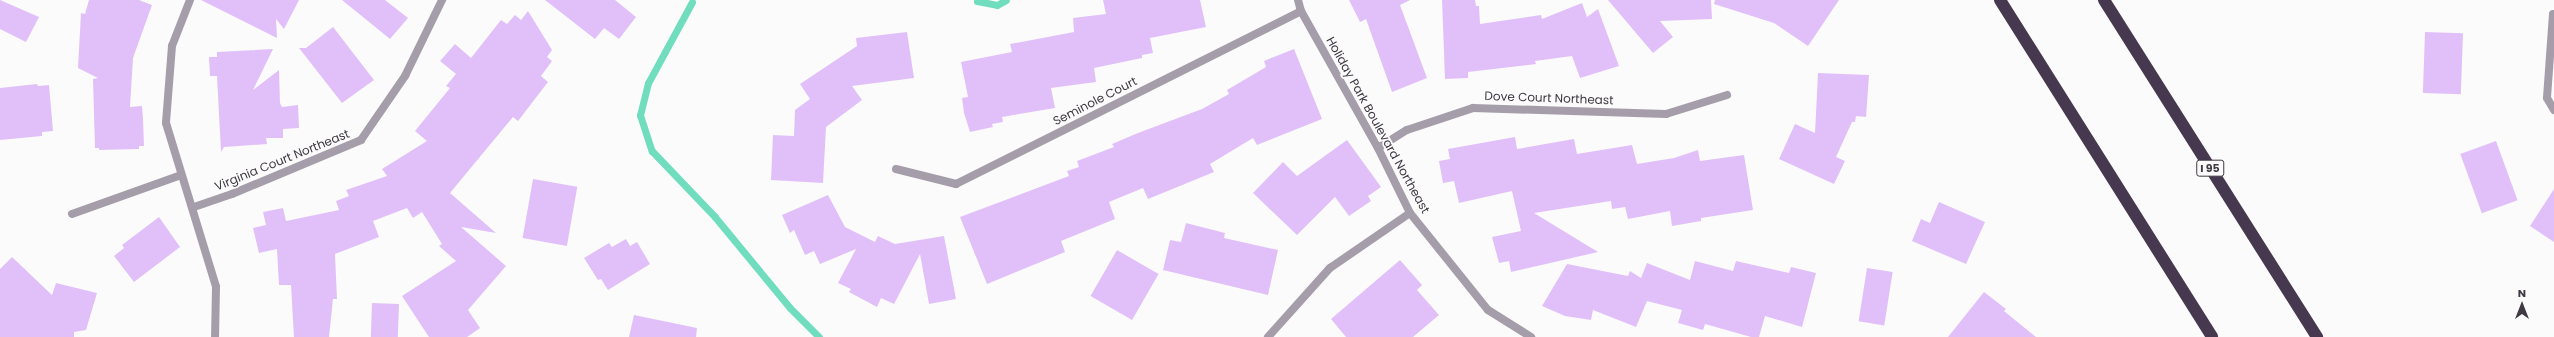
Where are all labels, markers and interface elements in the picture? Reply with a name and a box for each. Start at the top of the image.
street label: Holiday Park Boulevard Northeast [1323,34,1433,216]
street label: Seminole Court [1051,74,1139,128]
street label: Dove Court Northeast [1484,89,1614,107]
street label: Virginia Court Northeast [213,126,351,194]
road number: I 95 [2196,159,2224,177]
north arrow [2502,285,2542,325]
text: N [2518,285,2526,301]

